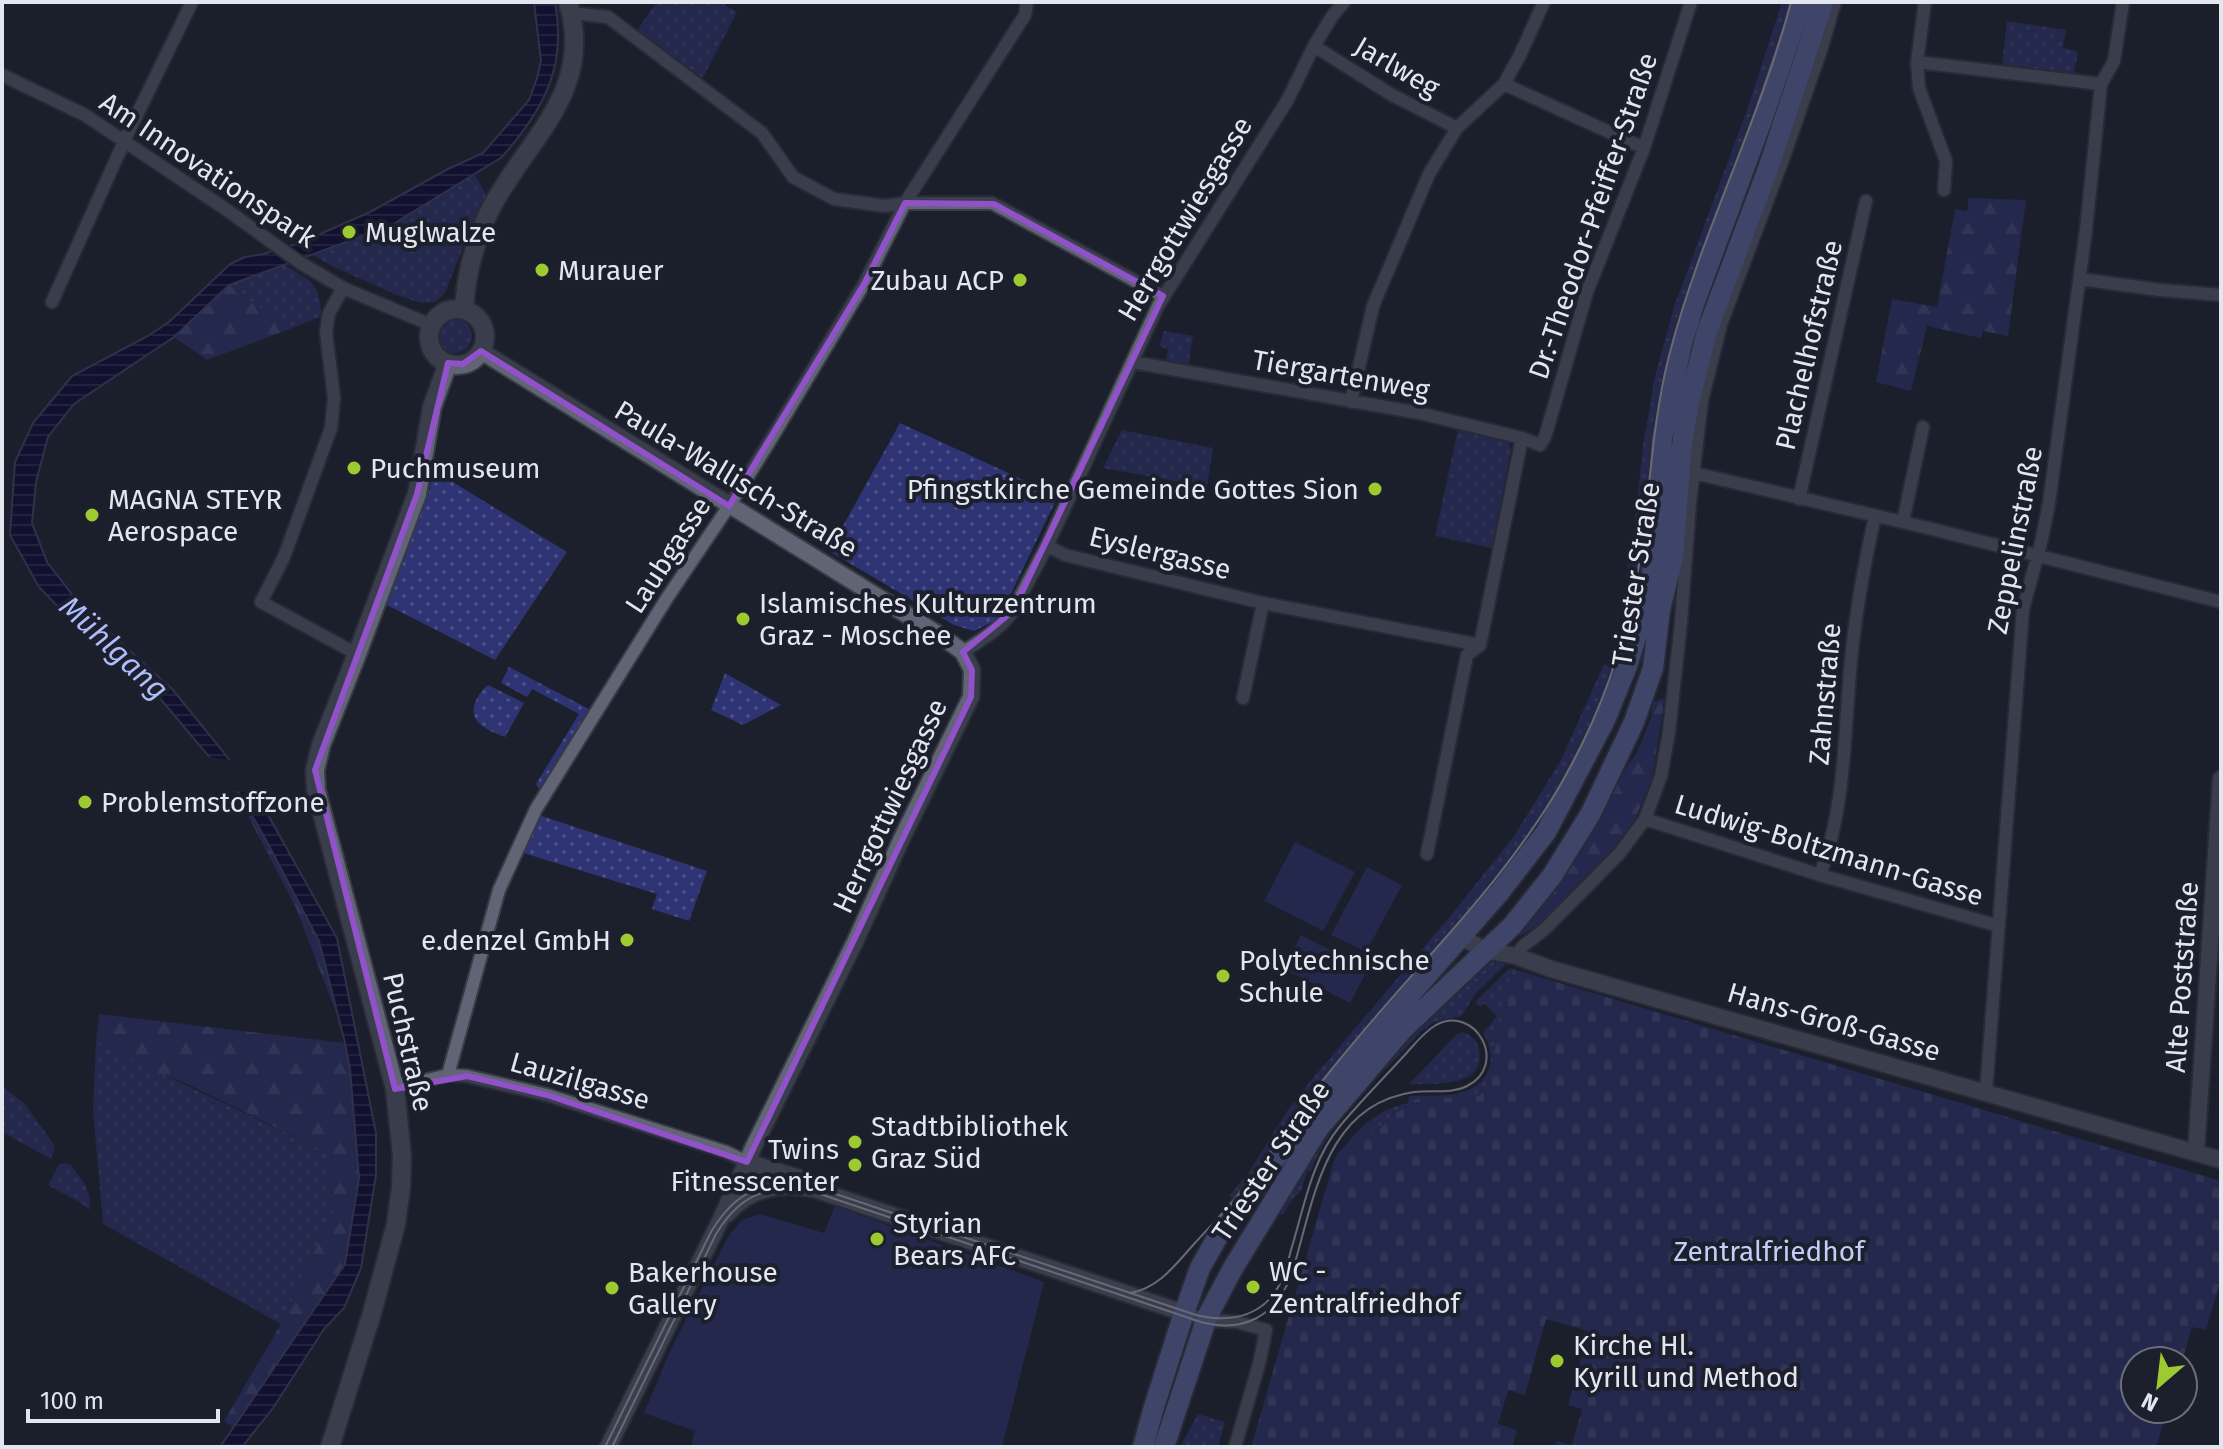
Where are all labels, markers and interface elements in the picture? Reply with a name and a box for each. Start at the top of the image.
street label: Jarlweg [1349,30,1446,105]
street label: Dr.-Theodor-Pfeiffer-Straße [1522,48,1664,384]
street label: Am Innovationspark [94,85,323,255]
street label: Herrgottwiesgasse [1111,111,1259,327]
place label: Muglwalze [365,216,496,249]
marker: Muglwalze [340,223,358,241]
street label: Plachelhofstraße [1769,237,1849,453]
place label: Murauer [558,254,664,287]
marker: Murauer [533,261,551,279]
place label: Zubau ACP [871,264,1004,297]
marker: Zubau ACP [1011,271,1029,289]
street label: Tiergartenweg [1250,343,1433,407]
street label: Paula-Wallisch-Straße [609,393,863,565]
street label: Zeppelinstraße [1981,443,2049,637]
place label: Puchmuseum [370,452,541,485]
marker: Puchmuseum [345,459,363,477]
place label: Pfingstkirche Gemeinde Gottes Sion [907,473,1359,506]
street label: Triester Straße [1605,479,1667,669]
marker: Pfingstkirche Gemeinde Gottes Sion [1366,480,1384,498]
place label: MAGNA STEYR Aerospace [108,483,282,548]
street label: Laubgasse [618,491,718,619]
marker: MAGNA STEYR Aerospace [83,506,101,524]
street label: Eyslergasse [1086,519,1234,587]
place label: Islamisches Kulturzentrum Graz - Moschee [759,587,1097,652]
water label: Mühlgang [52,589,176,707]
marker: Islamisches Kulturzentrum Graz - Moschee [734,610,752,628]
street label: Zahnstraße [1802,622,1848,766]
street label: Herrgottwiesgasse [826,694,954,918]
place label: Problemstoffzone [101,786,325,819]
street label: Ludwig-Boltzmann-Gasse [1671,787,1987,913]
marker: Problemstoffzone [76,793,94,811]
street label: Alte Poststraße [2159,880,2205,1074]
place label: e.denzel GmbH [421,924,611,957]
marker: e.denzel GmbH [618,931,636,949]
place label: Polytechnische Schule [1239,944,1430,1009]
marker: Polytechnische Schule [1214,967,1232,985]
street label: Puchstraße [376,969,440,1115]
street label: Hans-Groß-Gasse [1724,976,1944,1068]
street label: Lauzilgasse [506,1045,654,1117]
street label: Triester Straße [1205,1075,1337,1247]
place label: Stadtbibliothek Graz Süd [871,1110,1069,1175]
place label: Twins Fitnesscenter [670,1133,839,1198]
marker: Stadtbibliothek Graz Süd [846,1133,864,1151]
marker: Twins Fitnesscenter [846,1156,864,1174]
place label: Styrian Bears AFC [893,1207,1016,1272]
marker: Styrian Bears AFC [868,1230,886,1248]
park label: Zentralfriedhof [1674,1235,1867,1268]
place label: WC - Zentralfriedhof [1269,1255,1463,1320]
place label: Bakerhouse Gallery [628,1256,778,1321]
marker: WC - Zentralfriedhof [1244,1278,1262,1296]
marker: Bakerhouse Gallery [603,1279,621,1297]
place label: Kirche Hl. Kyrill und Method [1573,1329,1799,1394]
north arrow [2119,1345,2199,1425]
marker: Kirche Hl. Kyrill und Method [1548,1352,1566,1370]
scale bar [28,1373,218,1423]
text: 100 m [40,1387,104,1415]
text: N [2137,1387,2163,1418]

